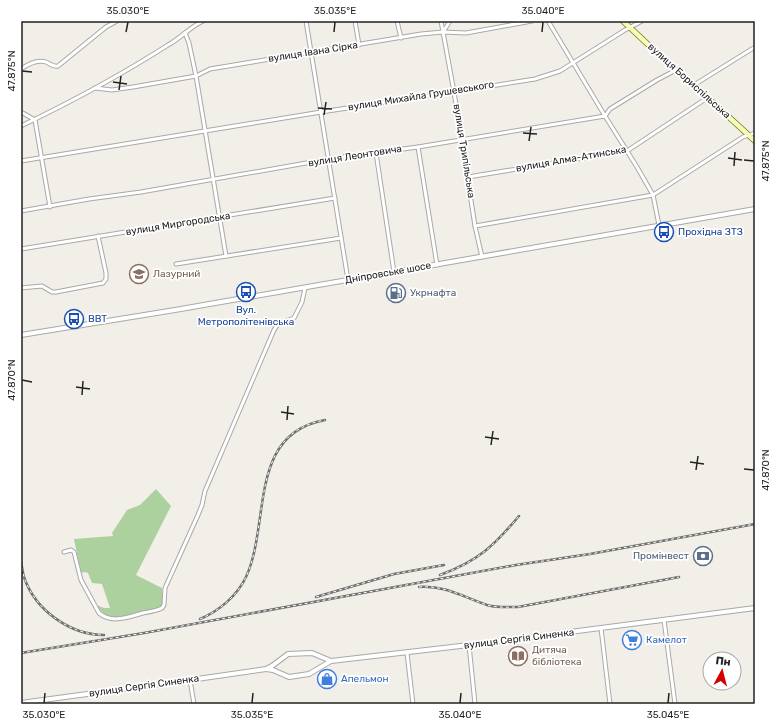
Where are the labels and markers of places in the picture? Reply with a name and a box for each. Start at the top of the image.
bus stop icon: Прохідна ЗТЗ [653,221,675,243]
place label: Прохідна ЗТЗ [678,226,743,238]
school or university icon: Лазурний [128,263,150,285]
place label: Лазурний [153,268,200,280]
bus stop icon: Вул. Метрополітенівська [235,281,257,303]
fuel station icon: Укрнафта [385,282,407,304]
place label: Укрнафта [410,287,456,299]
place label: Вул. Метрополітенівська [198,304,294,328]
bus stop icon: ВВТ [63,308,85,330]
place label: ВВТ [88,313,107,325]
bank icon: Промінвест [692,545,714,567]
place label: Промінвест [633,550,689,562]
supermarket icon: Камелот [621,629,643,651]
place label: Камелот [646,634,687,646]
place label: Дитяча бібліотека [532,644,582,668]
library icon: Дитяча бібліотека [507,645,529,667]
shop icon: Апельмон [316,668,338,690]
place label: Апельмон [341,673,389,685]

